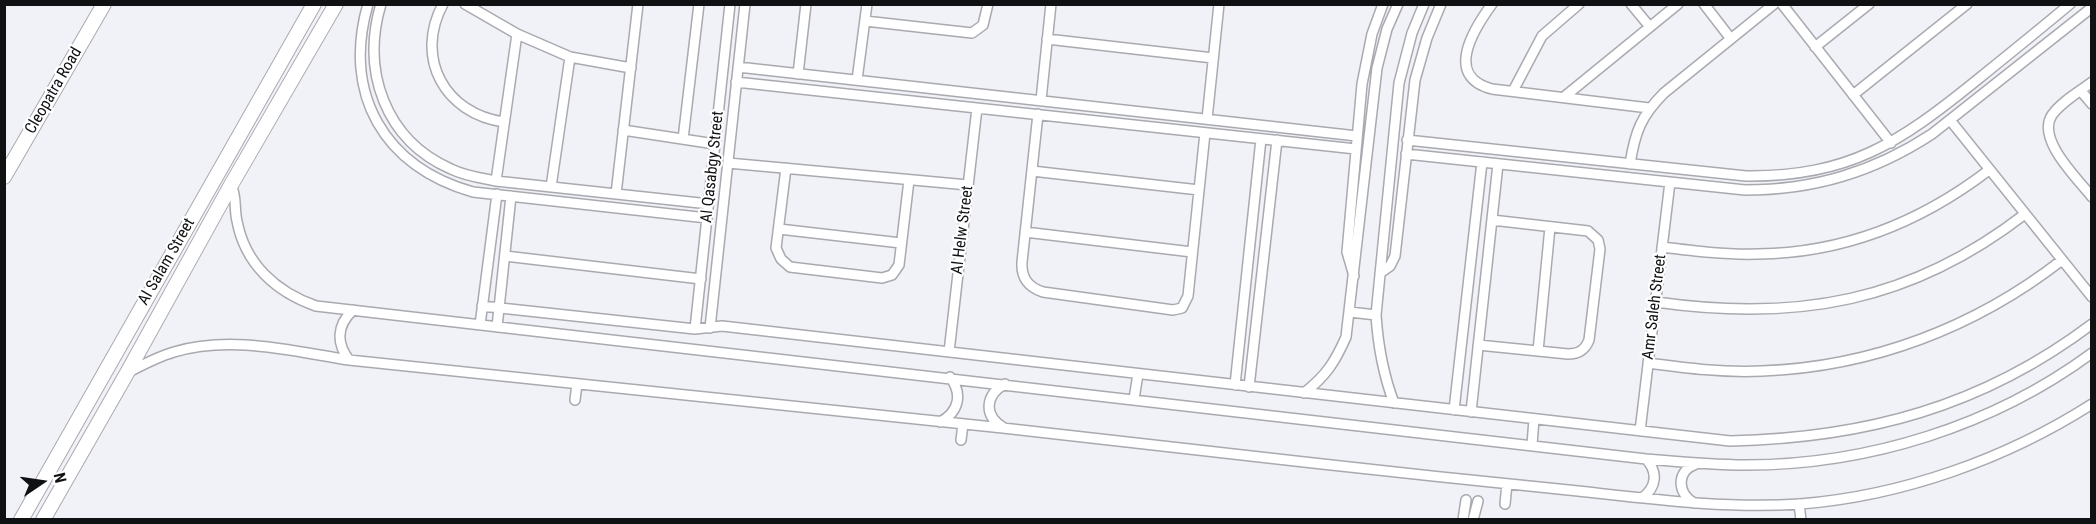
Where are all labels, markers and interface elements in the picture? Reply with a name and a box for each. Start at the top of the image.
street label: Cleopatra Road [22,44,86,138]
street label: Al Qasabgy Street [698,110,728,224]
street label: Al Helw Street [948,185,978,275]
street label: Al Salam Street [134,215,200,309]
street label: Amr Saleh Street [1639,253,1671,361]
north arrow [12,452,72,512]
text: N [50,471,70,485]

